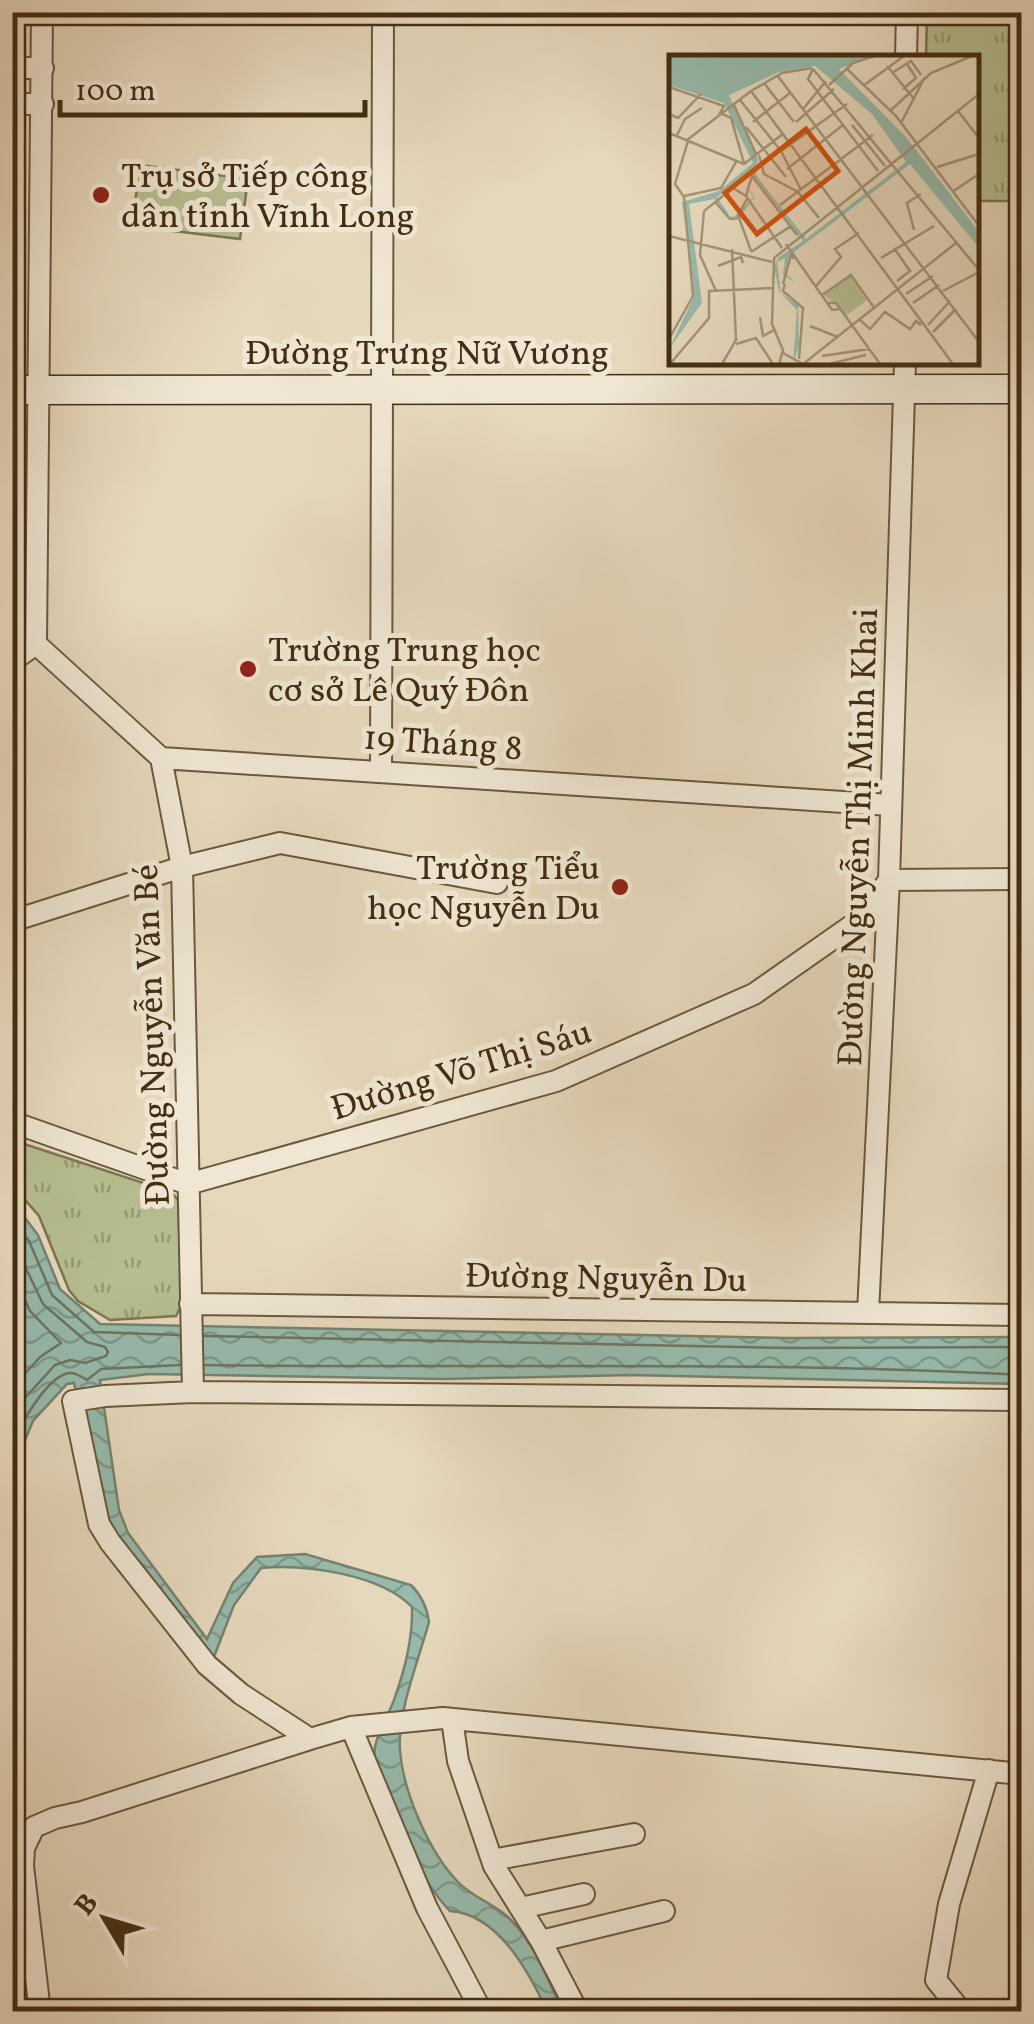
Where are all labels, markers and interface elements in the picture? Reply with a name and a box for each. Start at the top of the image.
scale bar [60,55,365,117]
inset map [669,55,979,365]
text: 100 m [75,71,156,113]
place label: Trụ sở Tiếp công dân tỉnh Vĩnh Long [121,154,414,242]
marker: Trụ sở Tiếp công dân tỉnh Vĩnh Long [90,184,112,206]
street label: Đường Trưng Nữ Vương [245,331,609,379]
street label: Đường Nguyễn Thị Minh Khai [828,607,892,1067]
place label: Trường Trung học cơ sở Lê Quý Đôn [268,628,541,716]
marker: Trường Trung học cơ sở Lê Quý Đôn [237,658,259,680]
street label: 19 Tháng 8 [362,715,524,774]
place label: Trường Tiểu học Nguyễn Du [367,846,600,934]
street label: Đường Nguyễn Văn Bé [124,863,184,1207]
marker: Trường Tiểu học Nguyễn Du [609,876,631,898]
street label: Đường Võ Thị Sáu [326,1009,598,1134]
street label: Đường Nguyễn Du [464,1254,748,1306]
north arrow [55,1869,155,1969]
text: B [66,1886,108,1925]

